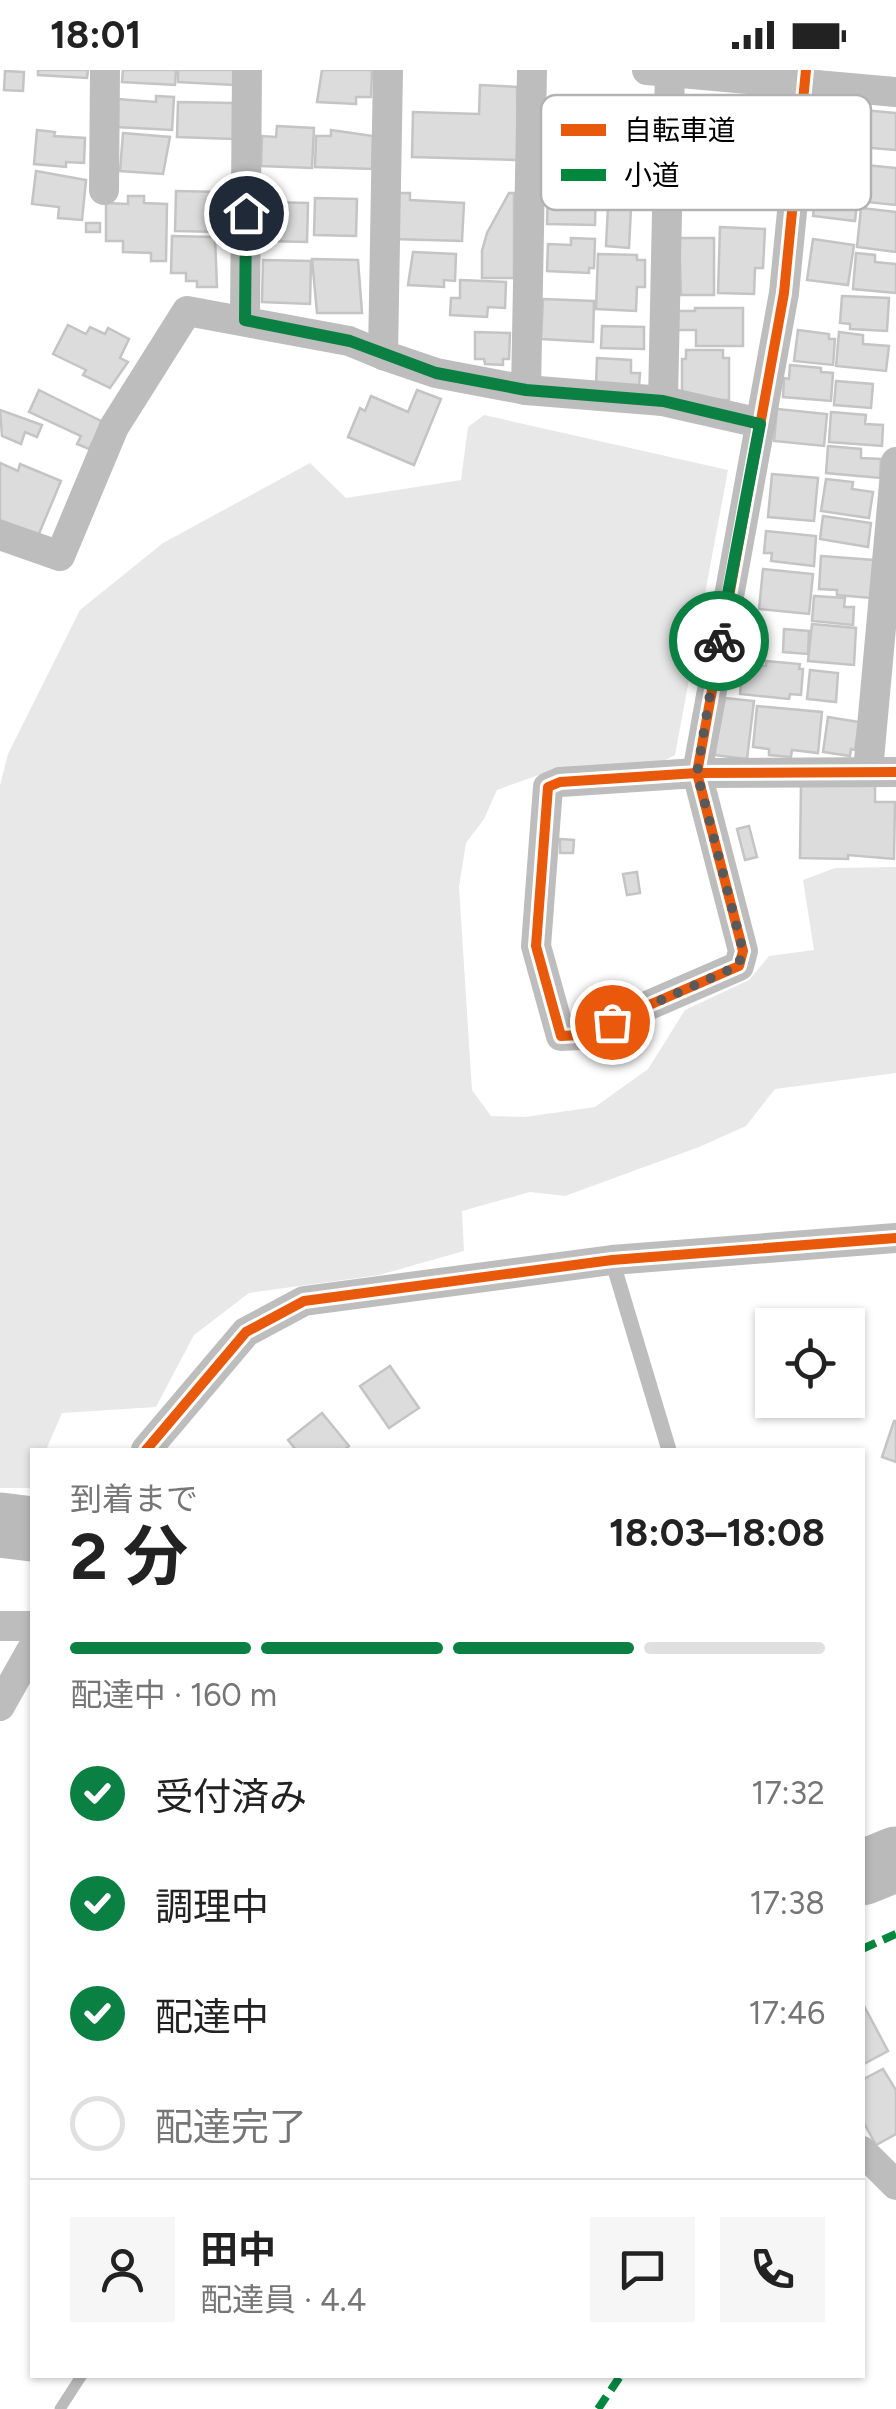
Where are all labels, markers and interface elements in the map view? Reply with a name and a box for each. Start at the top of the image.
text: 18:01 [50,12,141,58]
legend [541,95,871,210]
text: 自転車道 [624,113,736,147]
text: 小道 [624,158,680,192]
pin [204,171,289,256]
icon: home [219,186,274,241]
courier [669,591,769,691]
icon: bike [692,614,747,669]
pin [570,980,655,1065]
icon: bag [585,995,640,1050]
map controls [755,1308,865,1418]
button: locate [755,1308,865,1418]
text: 到着まで [70,1480,198,1518]
text: 18:03–18:08 [609,1510,825,1556]
text: 2 分 [70,1517,188,1595]
text: 配達中 · 160 m [70,1676,277,1714]
icon: check [70,1766,125,1821]
text: 受付済み [155,1774,307,1820]
text: 17:32 [751,1774,825,1812]
icon: check [70,1876,125,1931]
text: 調理中 [155,1884,269,1930]
text: 17:38 [749,1884,825,1922]
icon: check [70,1986,125,2041]
text: 配達中 [155,1994,269,2040]
text: 17:46 [749,1994,825,2032]
text: 配達完了 [155,2104,307,2150]
button: person [70,2217,175,2322]
button: chat [590,2217,695,2322]
button: phone [720,2217,825,2322]
text: 田中 [200,2227,276,2273]
text: 配達員 · 4.4 [200,2281,366,2319]

